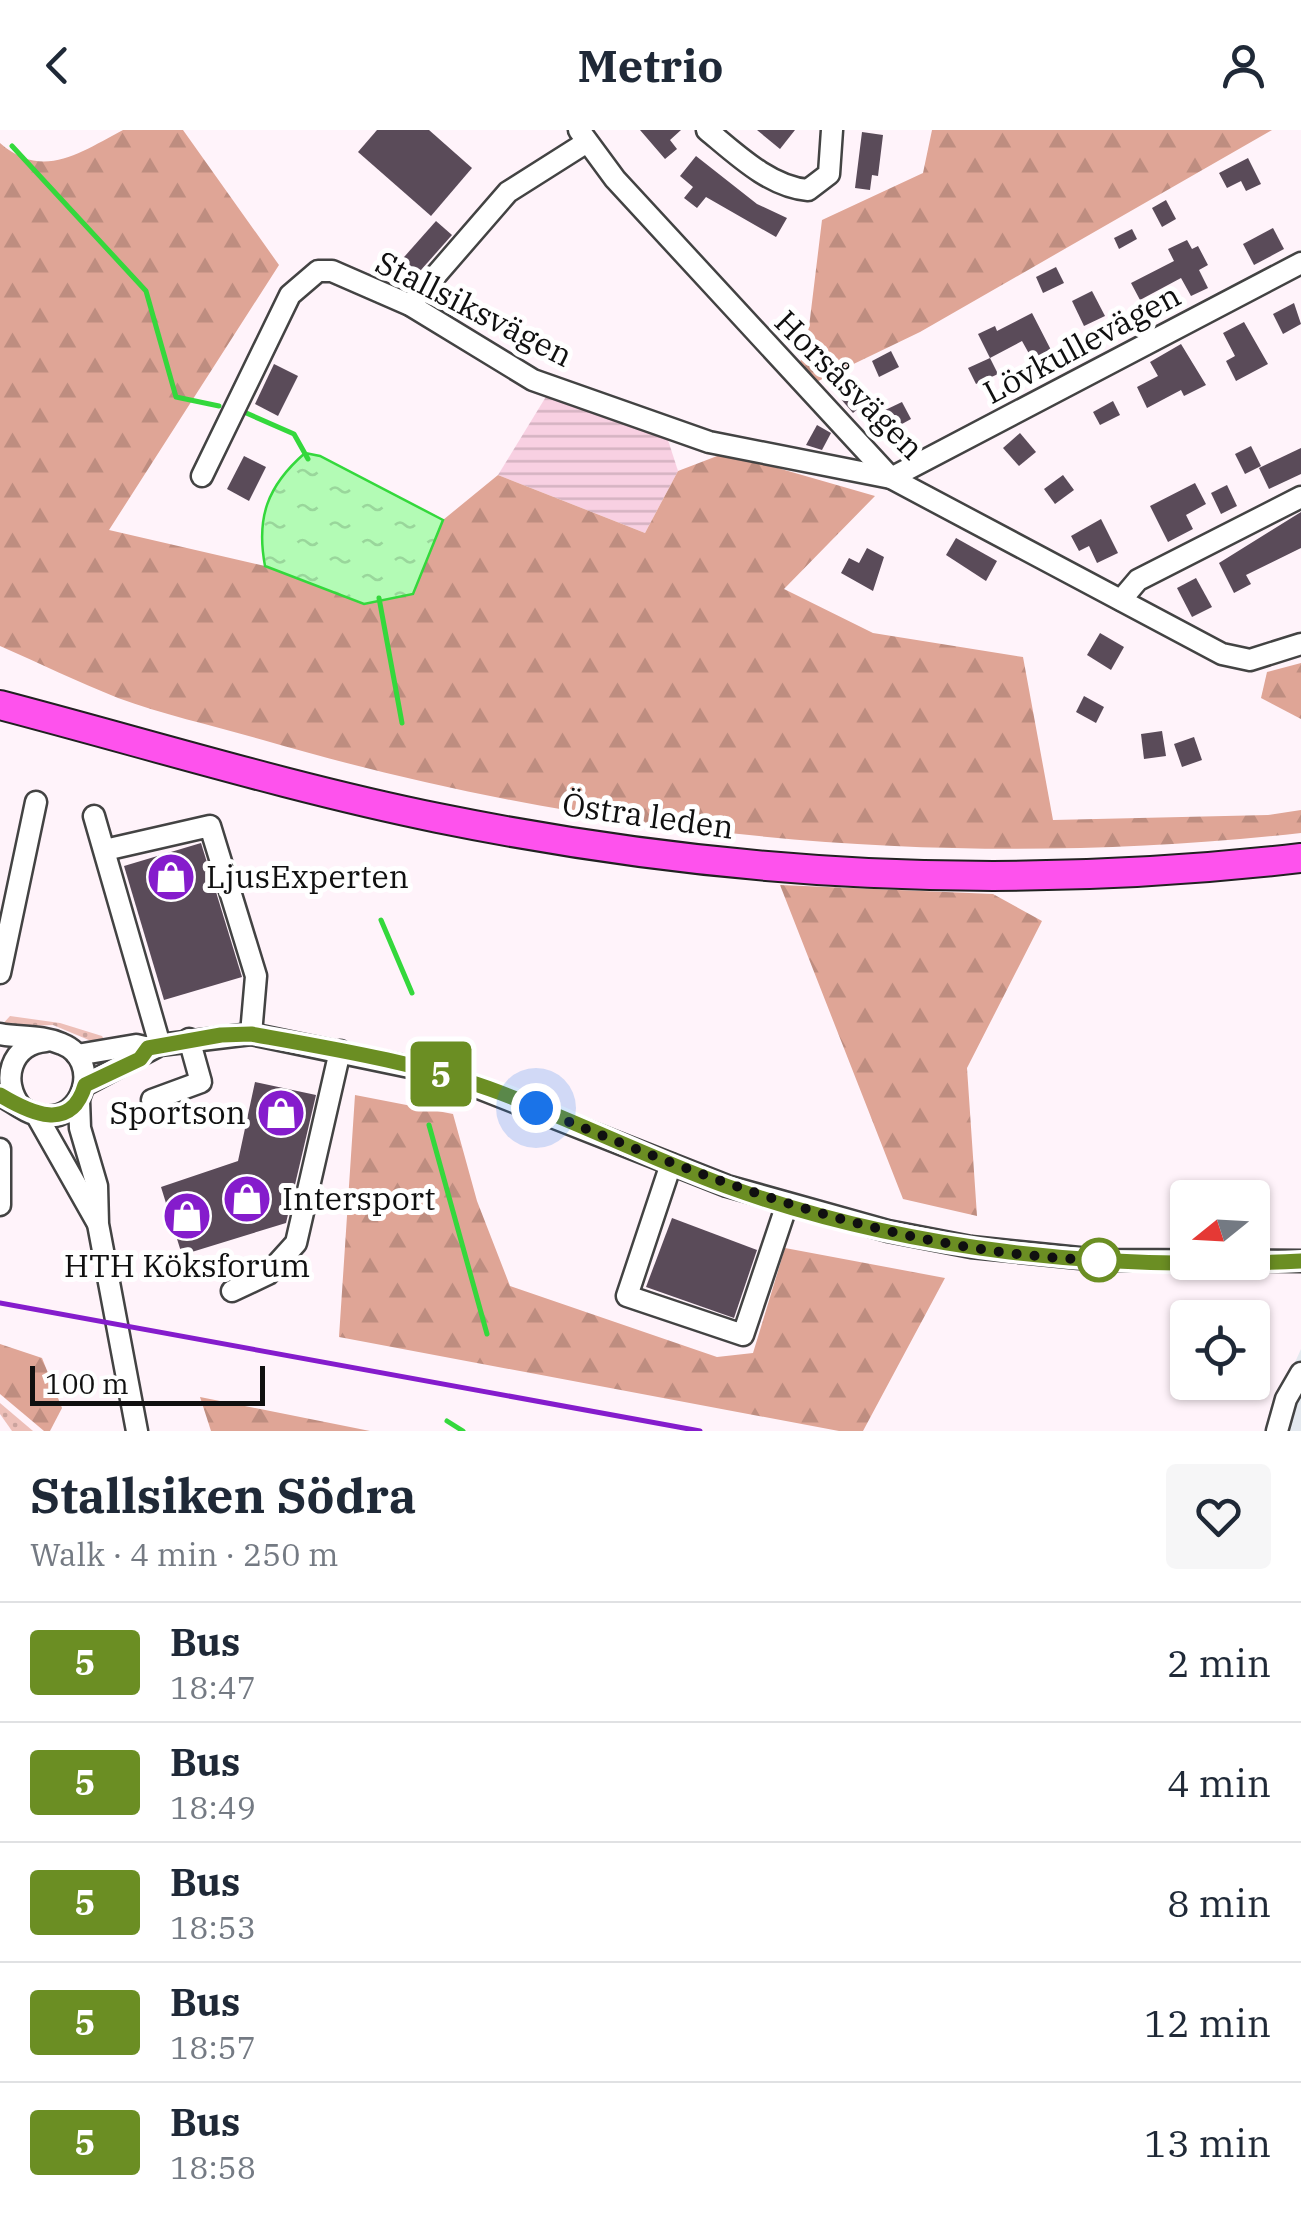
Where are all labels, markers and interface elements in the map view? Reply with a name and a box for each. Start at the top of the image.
text: Metrio [577,36,724,94]
icon: back [30,38,85,93]
icon: person [1216,38,1271,93]
street label: Stallsiksvägen [369,241,580,376]
street label: Lövkullevägen [976,274,1187,413]
street label: Horsåsvägen [766,301,933,468]
street label: Östra leden [560,782,737,848]
shop icon: LjusExperten [145,851,197,903]
place label: LjusExperten [206,855,409,897]
line badge: 5 [408,1042,474,1106]
text: 5 [430,1051,452,1097]
your location [511,1083,561,1133]
shop icon: Sportson [255,1087,307,1139]
place label: Sportson [109,1091,246,1133]
shop icon: Intersport [221,1173,273,1225]
place label: Intersport [282,1177,436,1219]
north arrow [1170,1180,1270,1280]
map controls [1170,1180,1270,1400]
shop icon: HTH Köksforum [161,1190,213,1242]
unlabelled marker [1078,1239,1120,1281]
place label: HTH Köksforum [64,1244,310,1286]
button: locate [1170,1300,1270,1400]
scale bar [30,1361,265,1406]
text: 100 m [45,1365,129,1402]
text: Stallsiken Södra [30,1464,416,1526]
button: heart [1166,1464,1271,1569]
text: Walk · 4 min · 250 m [30,1533,338,1575]
text: Bus [170,1617,240,1666]
text: 2 min [1167,1638,1271,1687]
text: 5 [74,1639,96,1685]
text: 18:47 [170,1666,256,1708]
text: Bus [170,1737,240,1786]
text: 4 min [1167,1758,1271,1807]
text: 5 [74,1759,96,1805]
text: 18:49 [170,1786,256,1828]
text: Bus [170,1857,240,1906]
text: 8 min [1167,1878,1271,1927]
text: 5 [74,1879,96,1925]
text: 18:53 [170,1906,256,1948]
text: Bus [170,1977,240,2026]
text: 12 min [1144,1998,1271,2047]
text: 5 [74,1999,96,2045]
text: 18:57 [170,2026,256,2068]
text: Bus [170,2097,240,2146]
text: 13 min [1144,2118,1271,2167]
text: 5 [74,2119,96,2165]
text: 18:58 [170,2146,256,2188]

